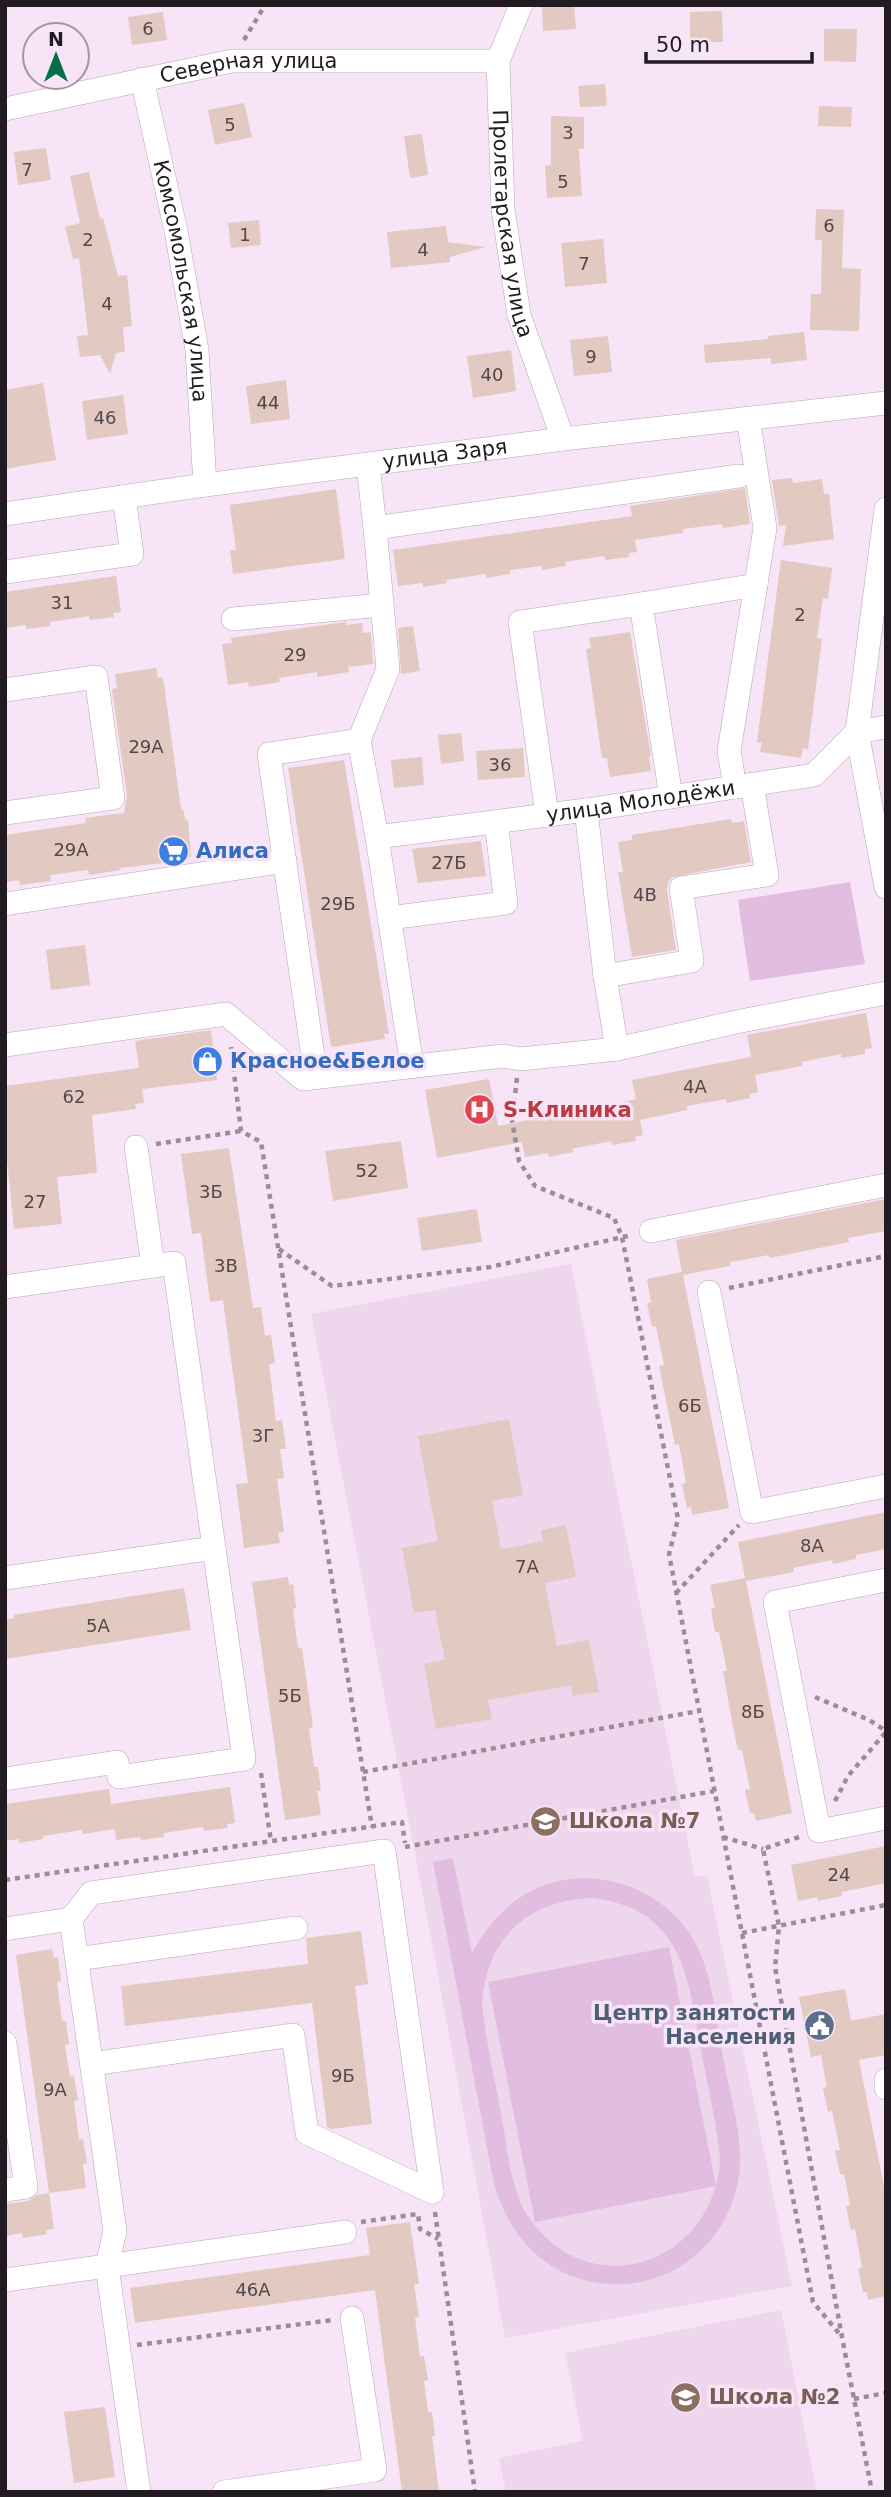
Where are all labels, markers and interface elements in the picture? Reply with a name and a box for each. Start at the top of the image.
house number: 6 [142,18,154,39]
north arrow [21,21,91,91]
scale bar [646,21,812,65]
text: N [48,28,64,50]
text: 50 m [656,33,710,57]
street label: Северная улица [158,48,337,88]
street label: Пролетарская улица [488,109,538,341]
house number: 5 [224,114,236,135]
house number: 3 [562,122,574,143]
street label: Комсомольская улица [148,158,212,403]
house number: 7 [21,159,33,180]
house number: 5 [557,171,569,192]
house number: 6 [823,215,835,236]
house number: 1 [239,224,251,245]
house number: 2 [82,229,94,250]
house number: 4 [417,239,429,260]
house number: 7 [578,253,590,274]
house number: 4 [101,293,113,314]
house number: 9 [585,346,597,367]
house number: 40 [481,364,503,385]
house number: 44 [257,392,279,413]
house number: 46 [94,407,116,428]
street label: улица Заря [381,434,509,474]
house number: 31 [51,592,73,613]
house number: 2 [794,604,806,625]
house number: 29 [284,644,306,665]
house number: 29А [128,736,164,757]
house number: 36 [489,754,511,775]
street label: улица Молодёжи [545,775,737,827]
supermarket icon: Алиса [156,834,190,868]
house number: 29А [53,839,89,860]
place label: Алиса [196,839,269,863]
house number: 27Б [431,852,467,873]
house number: 4В [633,884,657,905]
house number: 29Б [320,893,356,914]
shop icon: Красное&Белое [190,1044,224,1078]
place label: Красное&Белое [230,1049,425,1073]
house number: 4А [683,1076,708,1097]
house number: 62 [63,1086,85,1107]
hospital icon: S-Клиника [463,1093,497,1127]
place label: S-Клиника [503,1098,632,1122]
house number: 52 [356,1160,378,1181]
house number: 3Б [199,1181,223,1202]
house number: 27 [24,1191,46,1212]
house number: 3В [214,1255,238,1276]
house number: 6Б [678,1395,702,1416]
house number: 3Г [252,1425,274,1446]
house number: 8А [800,1535,825,1556]
house number: 7А [515,1556,540,1577]
house number: 5А [86,1615,111,1636]
house number: 5Б [278,1685,302,1706]
house number: 8Б [741,1701,765,1722]
school or university icon: Школа №7 [529,1804,563,1838]
place label: Школа №7 [569,1809,700,1833]
house number: 24 [828,1864,850,1885]
place label: Центр занятости Населения [593,2001,796,2049]
public building icon: Центр занятости Населения [802,2008,836,2042]
house number: 9Б [331,2065,355,2086]
house number: 9А [43,2079,68,2100]
house number: 46А [235,2279,271,2300]
school or university icon: Школа №2 [669,2380,703,2414]
place label: Школа №2 [709,2385,840,2409]

